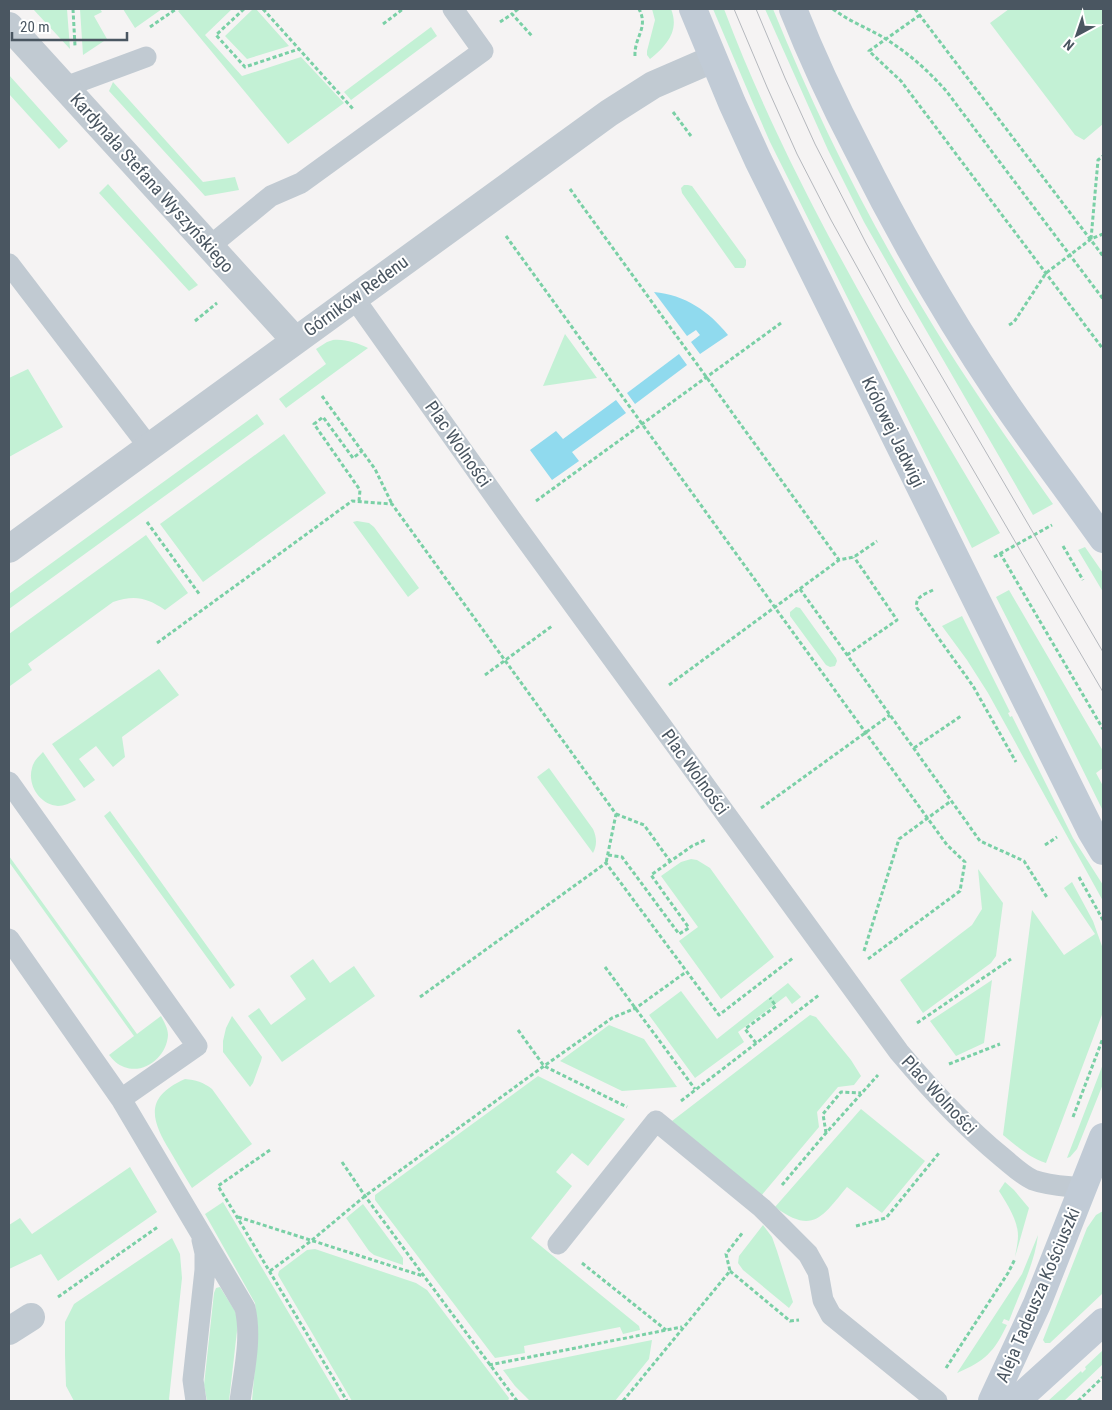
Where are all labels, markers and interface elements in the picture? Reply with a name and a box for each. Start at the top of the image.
scale bar [12,10,128,42]
north arrow [1052,10,1102,60]
text: 20 m [20,18,50,36]
text: N [1060,36,1077,54]
street label: Kardynała Stefana Wyszyńskiego [66,89,238,277]
street label: Górników Redenu [299,251,412,340]
street label: Królowej Jadwigi [858,373,929,491]
street label: Plac Wolności [421,397,496,491]
street label: Plac Wolności [657,725,733,818]
street label: Plac Wolności [898,1051,981,1138]
street label: Aleja Tadeusza Kościuszki [991,1204,1084,1385]

